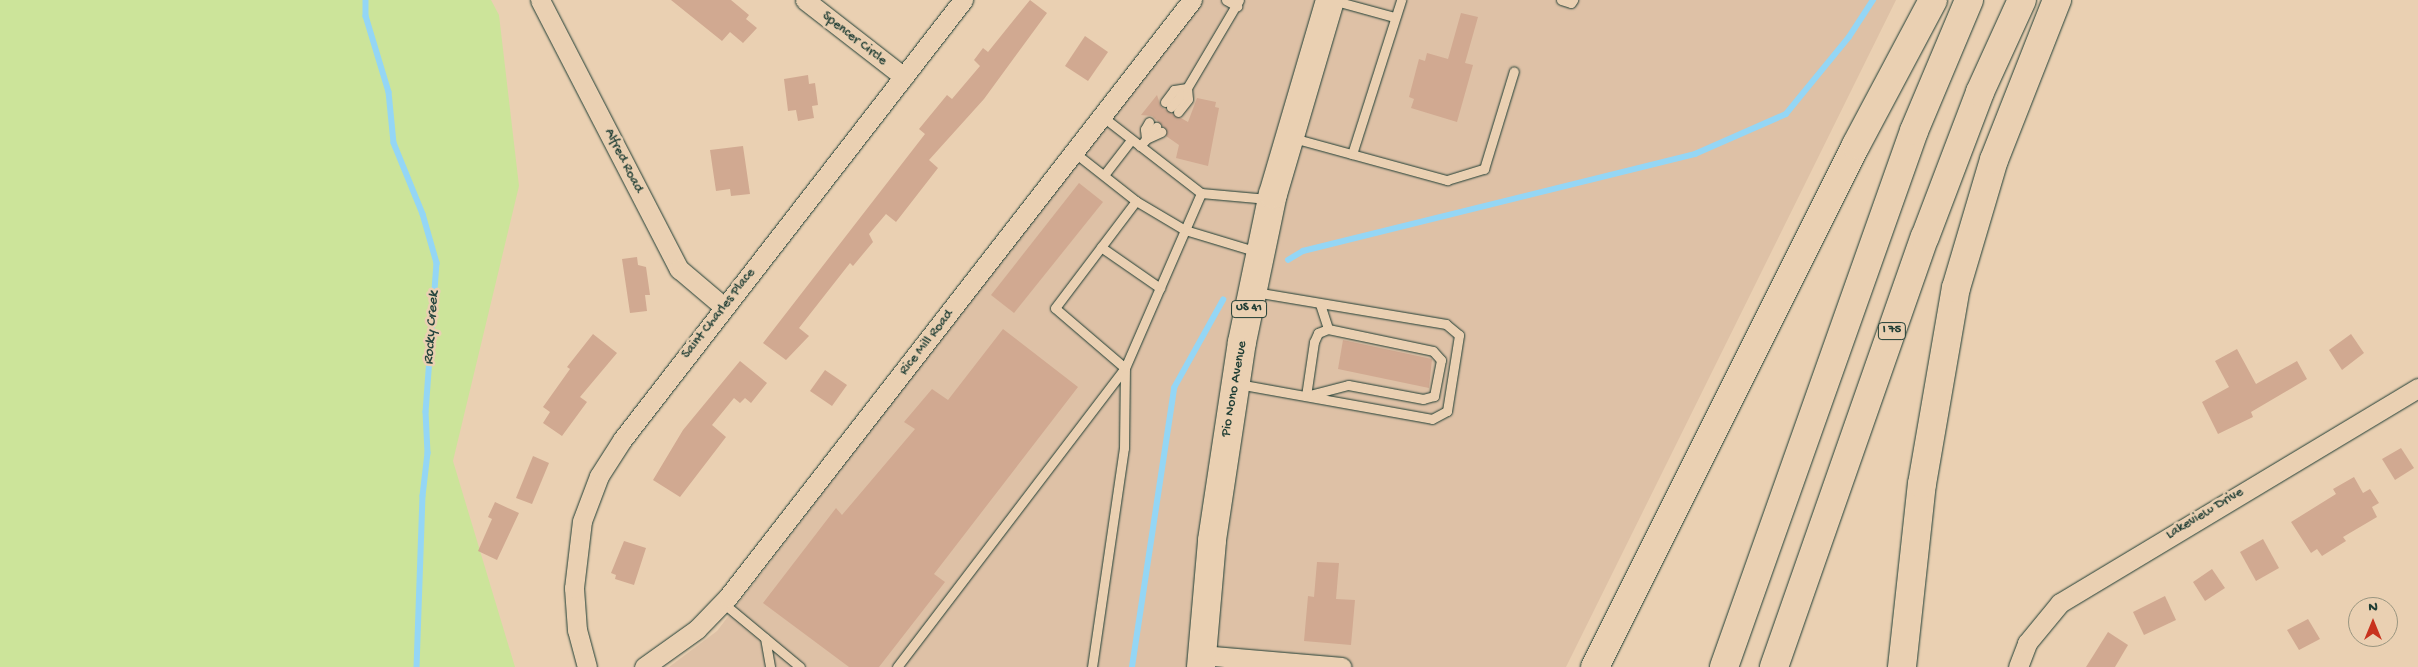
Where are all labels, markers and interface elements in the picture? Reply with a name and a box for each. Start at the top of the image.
street label: Spencer Circle [818,8,890,70]
street label: Alfred Road [600,126,646,196]
street label: Saint Charles Place [678,265,760,363]
water label: Rocky Creek [420,290,444,366]
road number: US 41 [1230,300,1268,318]
street label: Rice Mill Road [896,307,958,379]
road number: I 75 [1877,322,1907,341]
street label: Pio Nono Avenue [1218,340,1252,438]
street label: Lakeview Drive [2163,484,2247,544]
north arrow [2348,597,2398,647]
text: N [2368,599,2378,616]

